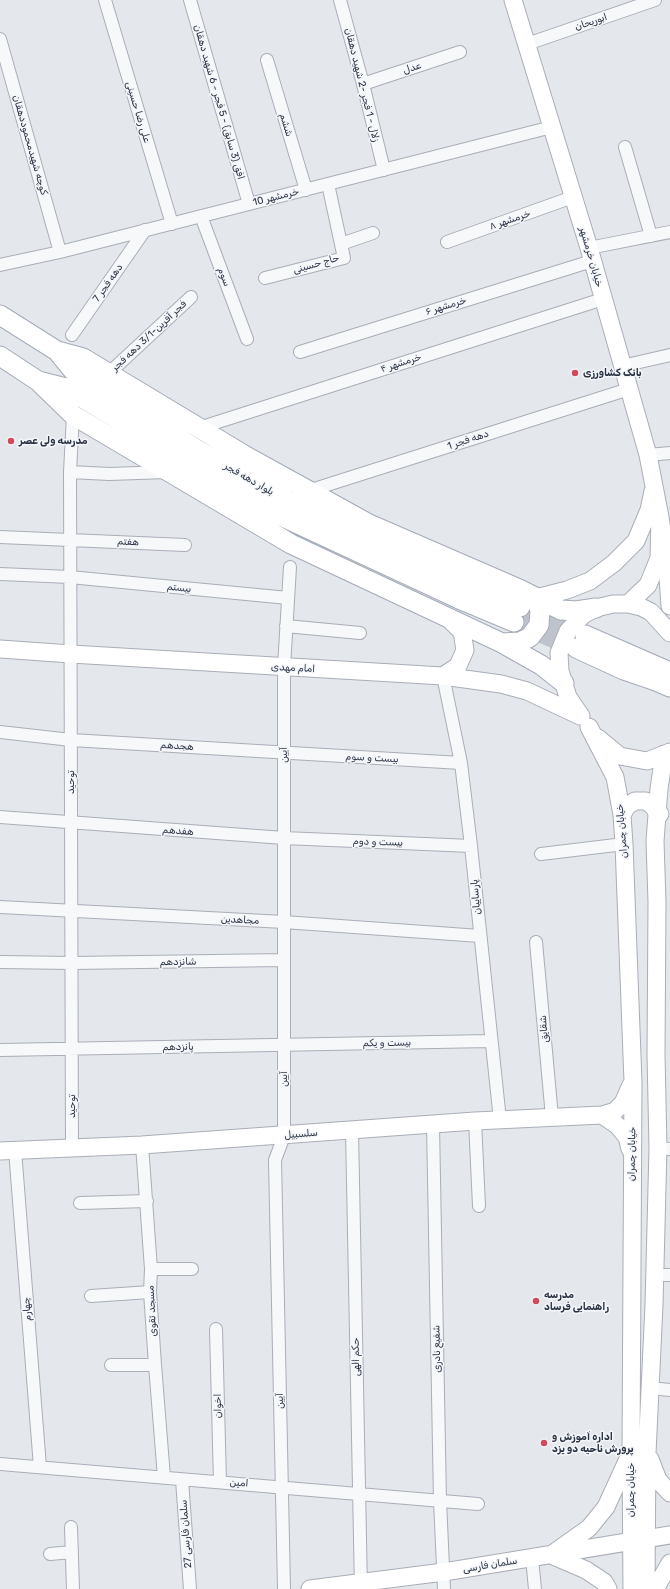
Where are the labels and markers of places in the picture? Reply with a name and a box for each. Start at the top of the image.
place label: بانک کشاورزی [583,367,642,379]
marker: بانک کشاورزی [570,368,580,378]
place label: مدرسه ولی عصر [19,435,88,447]
marker: مدرسه ولی عصر [6,436,16,446]
place label: مدرسه راهنمایی فرساد [544,1289,609,1312]
marker: مدرسه راهنمایی فرساد [531,1296,541,1306]
place label: اداره آموزش و پرورش ناحیه دو یزد [552,1431,633,1454]
marker: اداره آموزش و پرورش ناحیه دو یزد [539,1438,549,1448]

